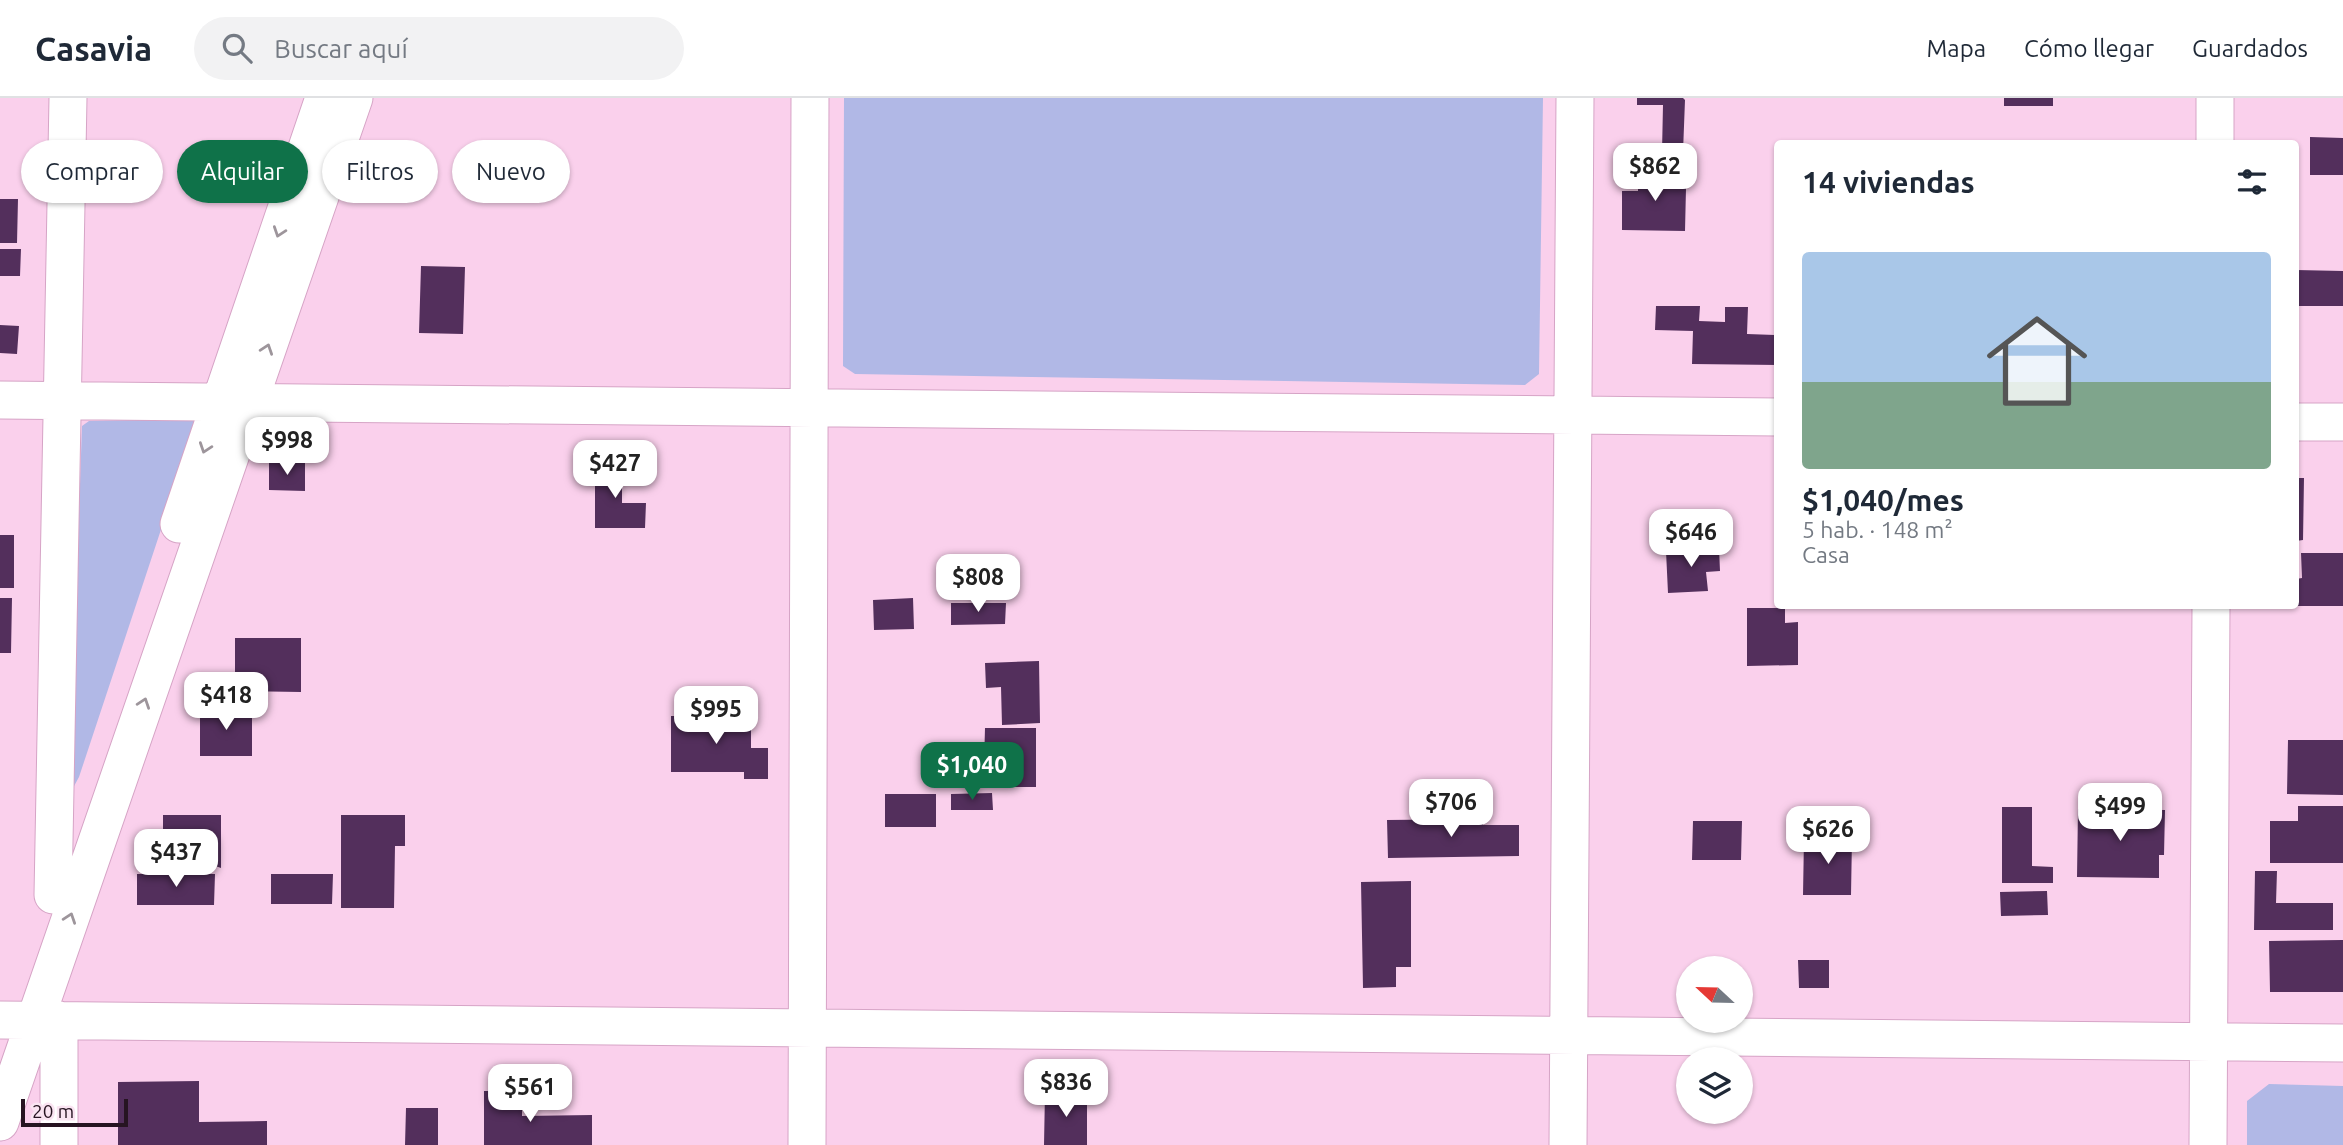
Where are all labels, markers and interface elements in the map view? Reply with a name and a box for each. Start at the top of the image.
search box [194,17,684,80]
icon: search [218,29,256,67]
text: Casavia [35,30,152,67]
text: Buscar aquí [274,34,408,63]
text: Mapa [1926,35,1986,62]
text: Cómo llegar [2024,35,2154,62]
text: Guardados [2192,35,2308,62]
chip: Comprar [21,140,163,203]
chip: Alquilar [177,140,308,203]
chip: Filtros [322,140,438,203]
chip: Nuevo [452,140,570,203]
pin: $862 [1614,144,1696,203]
text: $862 [1629,153,1681,178]
icon: filters [2233,163,2271,201]
text: 14 viviendas [1802,165,1975,199]
one-way arrow [273,226,287,238]
icon: home [1974,298,2100,424]
one-way arrow [259,344,273,356]
pin: $998 [246,418,328,477]
text: $998 [261,427,313,452]
pin: $427 [574,440,656,500]
one-way arrow [199,441,213,453]
text: $427 [589,450,641,475]
text: $1,040/mes [1802,483,1964,517]
pin: $646 [1650,510,1732,569]
text: 5 hab. · 148 m² [1802,517,1953,542]
text: $646 [1665,519,1717,544]
text: Casa [1802,542,1850,567]
pin: $808 [937,554,1019,614]
text: $808 [952,564,1004,589]
pin: $418 [185,672,267,732]
text: $418 [200,682,252,707]
pin: $995 [675,686,757,746]
text: $995 [690,696,742,721]
one-way arrow [136,698,150,710]
pin: $1,040 [915,742,1029,802]
text: $1,040 [937,752,1007,777]
pin: $706 [1410,780,1492,839]
pin: $499 [2079,784,2161,843]
text: $706 [1425,789,1477,814]
text: $499 [2094,793,2146,818]
pin: $626 [1787,806,1869,866]
text: $626 [1802,816,1854,841]
pin: $437 [135,830,217,889]
text: $437 [150,839,202,864]
one-way arrow [62,913,76,925]
north arrow [1676,956,1754,1032]
map controls [1676,956,1753,1124]
button: layers [1676,1047,1753,1124]
pin: $836 [1025,1060,1107,1119]
pin: $561 [489,1065,571,1124]
text: $836 [1040,1069,1092,1094]
text: $561 [504,1074,556,1099]
scale bar [21,1096,128,1128]
text: 20 m [32,1100,74,1122]

